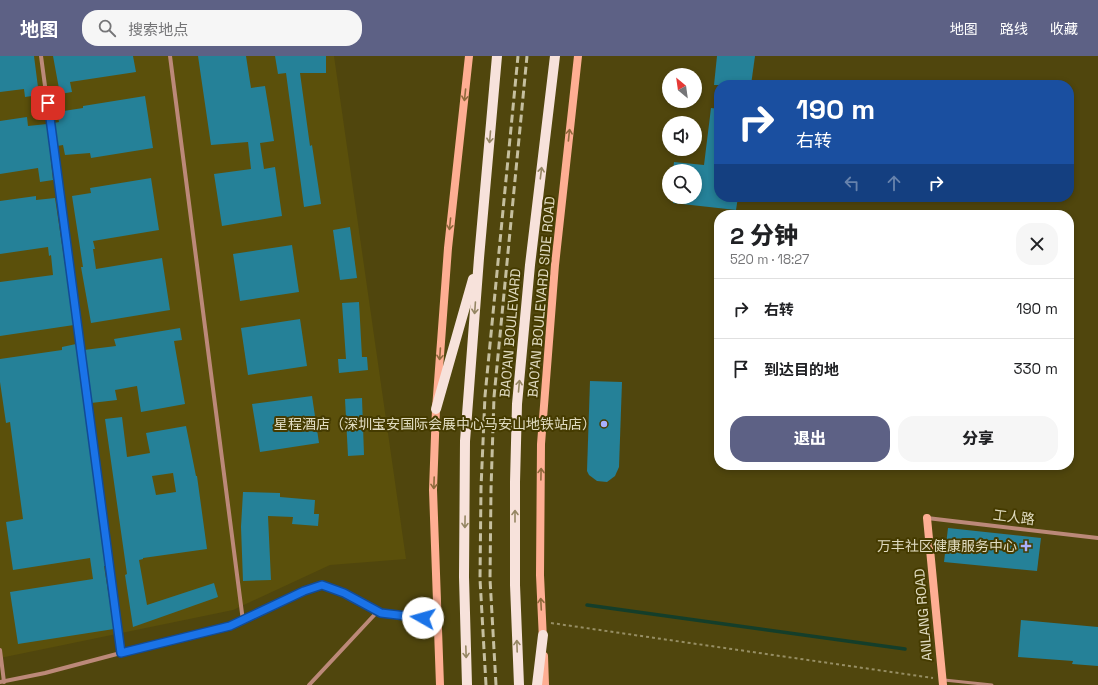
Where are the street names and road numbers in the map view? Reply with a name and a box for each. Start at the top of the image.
street label: BAO'AN BOULEVARD SIDE ROAD [523,196,559,398]
street label: BAO'AN BOULEVARD [495,268,525,398]
street label: 工人路 [992,506,1036,528]
street label: ANLANG ROAD [910,568,936,662]

